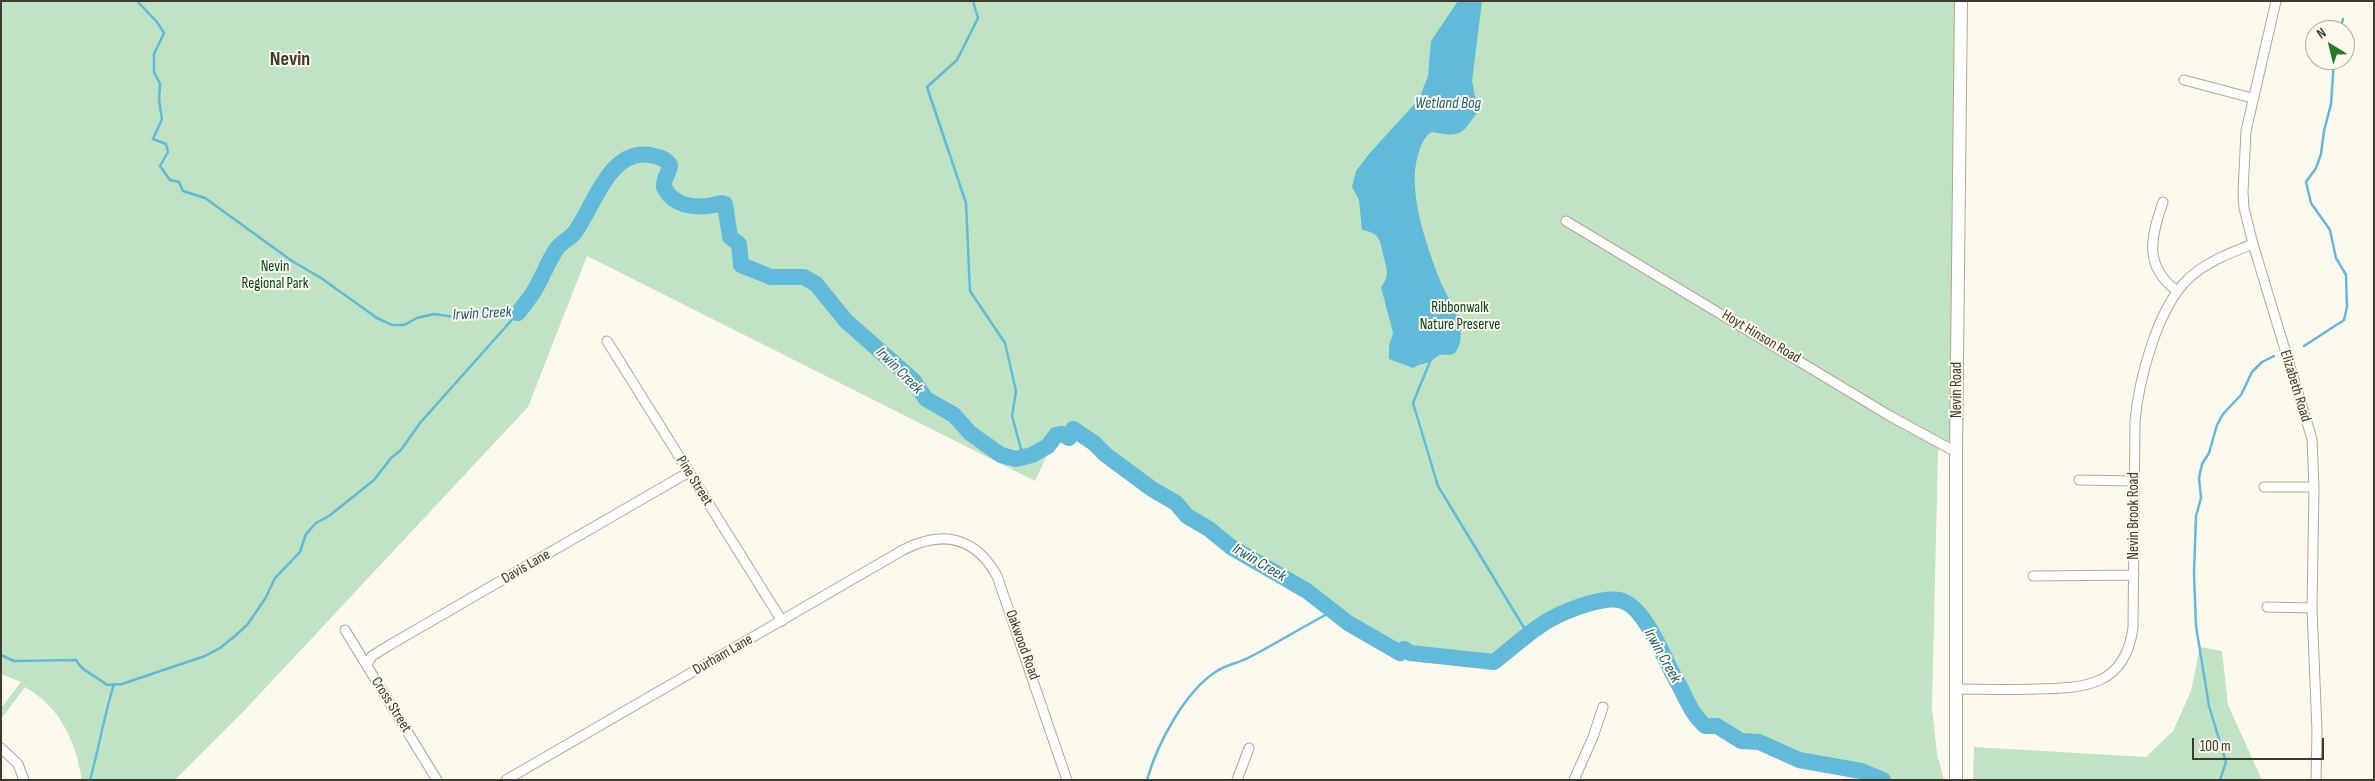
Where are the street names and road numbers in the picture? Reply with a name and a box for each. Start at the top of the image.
street label: Hoyt Hinson Road [1718,306,1804,368]
street label: Elizabeth Road [2276,348,2314,424]
street label: Nevin Road [1948,362,1966,418]
street label: Pine Street [672,453,716,509]
street label: Nevin Brook Road [2125,472,2143,560]
street label: Davis Lane [499,546,553,588]
street label: Oakwood Road [1001,608,1043,682]
street label: Durham Lane [690,631,756,679]
street label: Cross Street [367,674,415,736]

